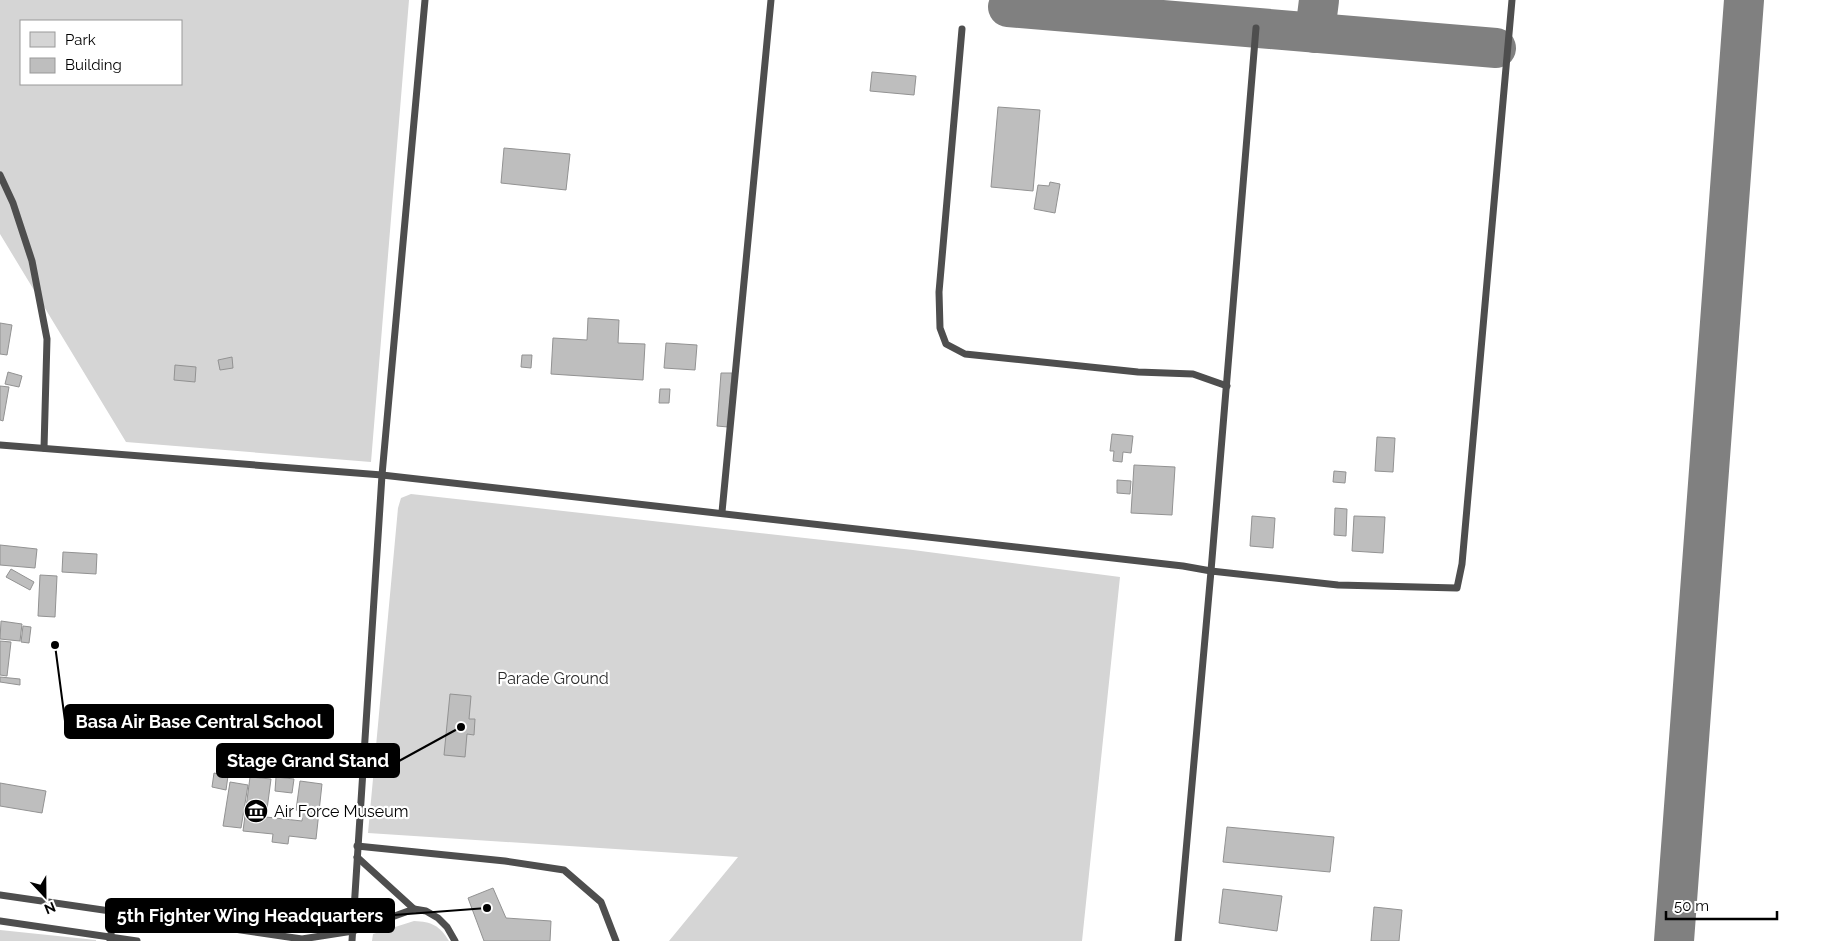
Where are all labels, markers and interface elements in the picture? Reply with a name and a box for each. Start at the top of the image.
legend [20,20,182,85]
text: Park [65,31,96,49]
text: Building [65,56,122,74]
park label: Parade Ground [497,669,609,688]
callout: Basa Air Base Central School [65,705,333,738]
text: Basa Air Base Central School [76,711,323,732]
callout: Stage Grand Stand [217,744,399,777]
text: Stage Grand Stand [227,750,389,771]
museum icon: Air Force Museum [243,798,269,824]
place label: Air Force Museum [274,802,408,821]
north arrow [20,871,70,921]
scale bar [1666,888,1777,920]
text: 50 m [1674,897,1709,915]
text: N [42,899,58,917]
callout: 5th Fighter Wing Headquarters [106,899,394,932]
text: 5th Fighter Wing Headquarters [117,905,383,926]

